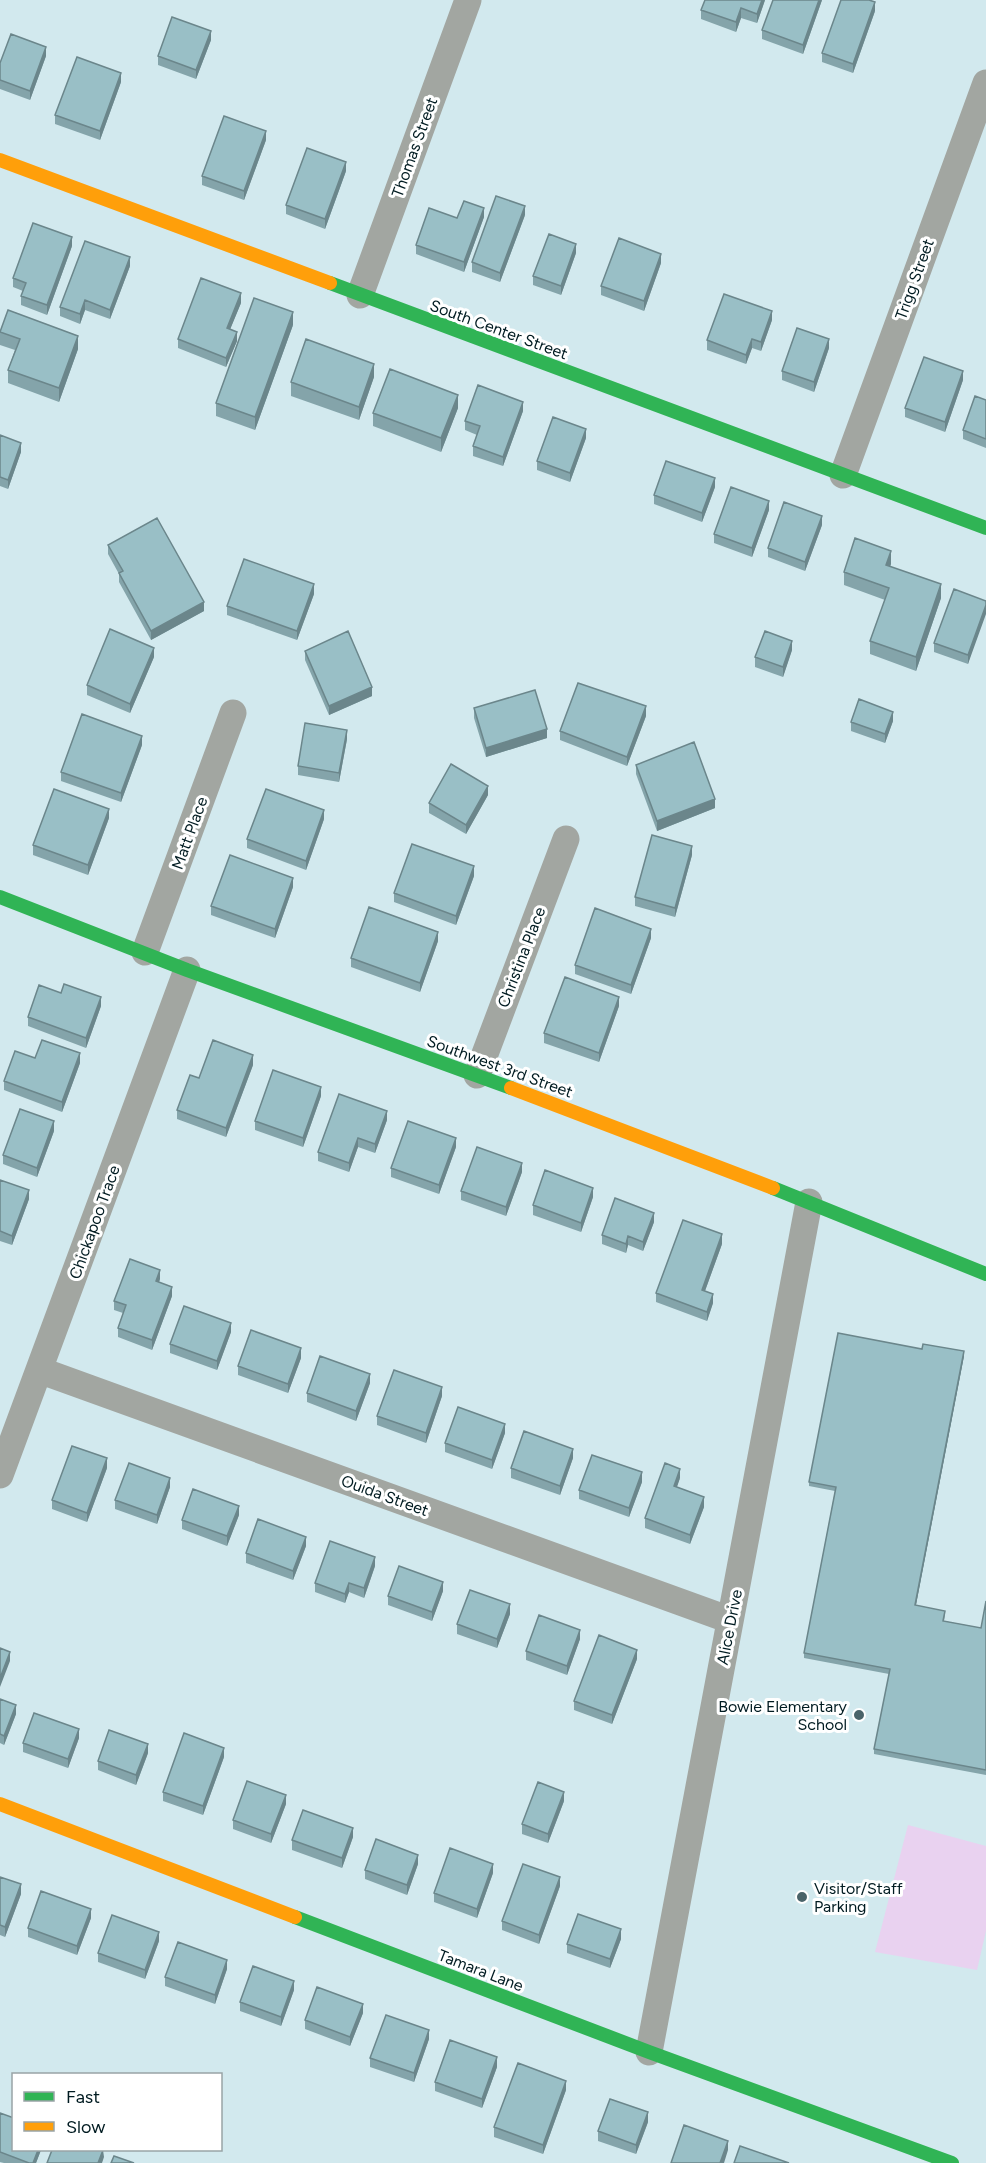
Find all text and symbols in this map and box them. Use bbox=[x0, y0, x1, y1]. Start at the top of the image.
street label: Thomas Street bbox=[388, 95, 441, 200]
street label: Trigg Street bbox=[891, 236, 938, 322]
street label: South Center Street bbox=[427, 296, 570, 363]
street label: Matt Place bbox=[168, 794, 211, 872]
street label: Christina Place bbox=[494, 904, 549, 1010]
street label: Southwest 3rd Street bbox=[424, 1031, 575, 1102]
street label: Chickapoo Trace bbox=[65, 1162, 124, 1282]
street label: Ouida Street bbox=[339, 1471, 431, 1520]
street label: Alice Drive bbox=[713, 1588, 746, 1666]
place label: Bowie Elementary School bbox=[718, 1697, 848, 1734]
marker: Bowie Elementary School bbox=[852, 1708, 866, 1722]
place label: Visitor/Staff Parking bbox=[814, 1879, 903, 1916]
marker: Visitor/Staff Parking bbox=[795, 1890, 809, 1904]
street label: Tamara Lane bbox=[436, 1946, 526, 1995]
legend bbox=[12, 2073, 222, 2151]
text: Fast bbox=[66, 2086, 100, 2108]
text: Slow bbox=[66, 2116, 105, 2138]

